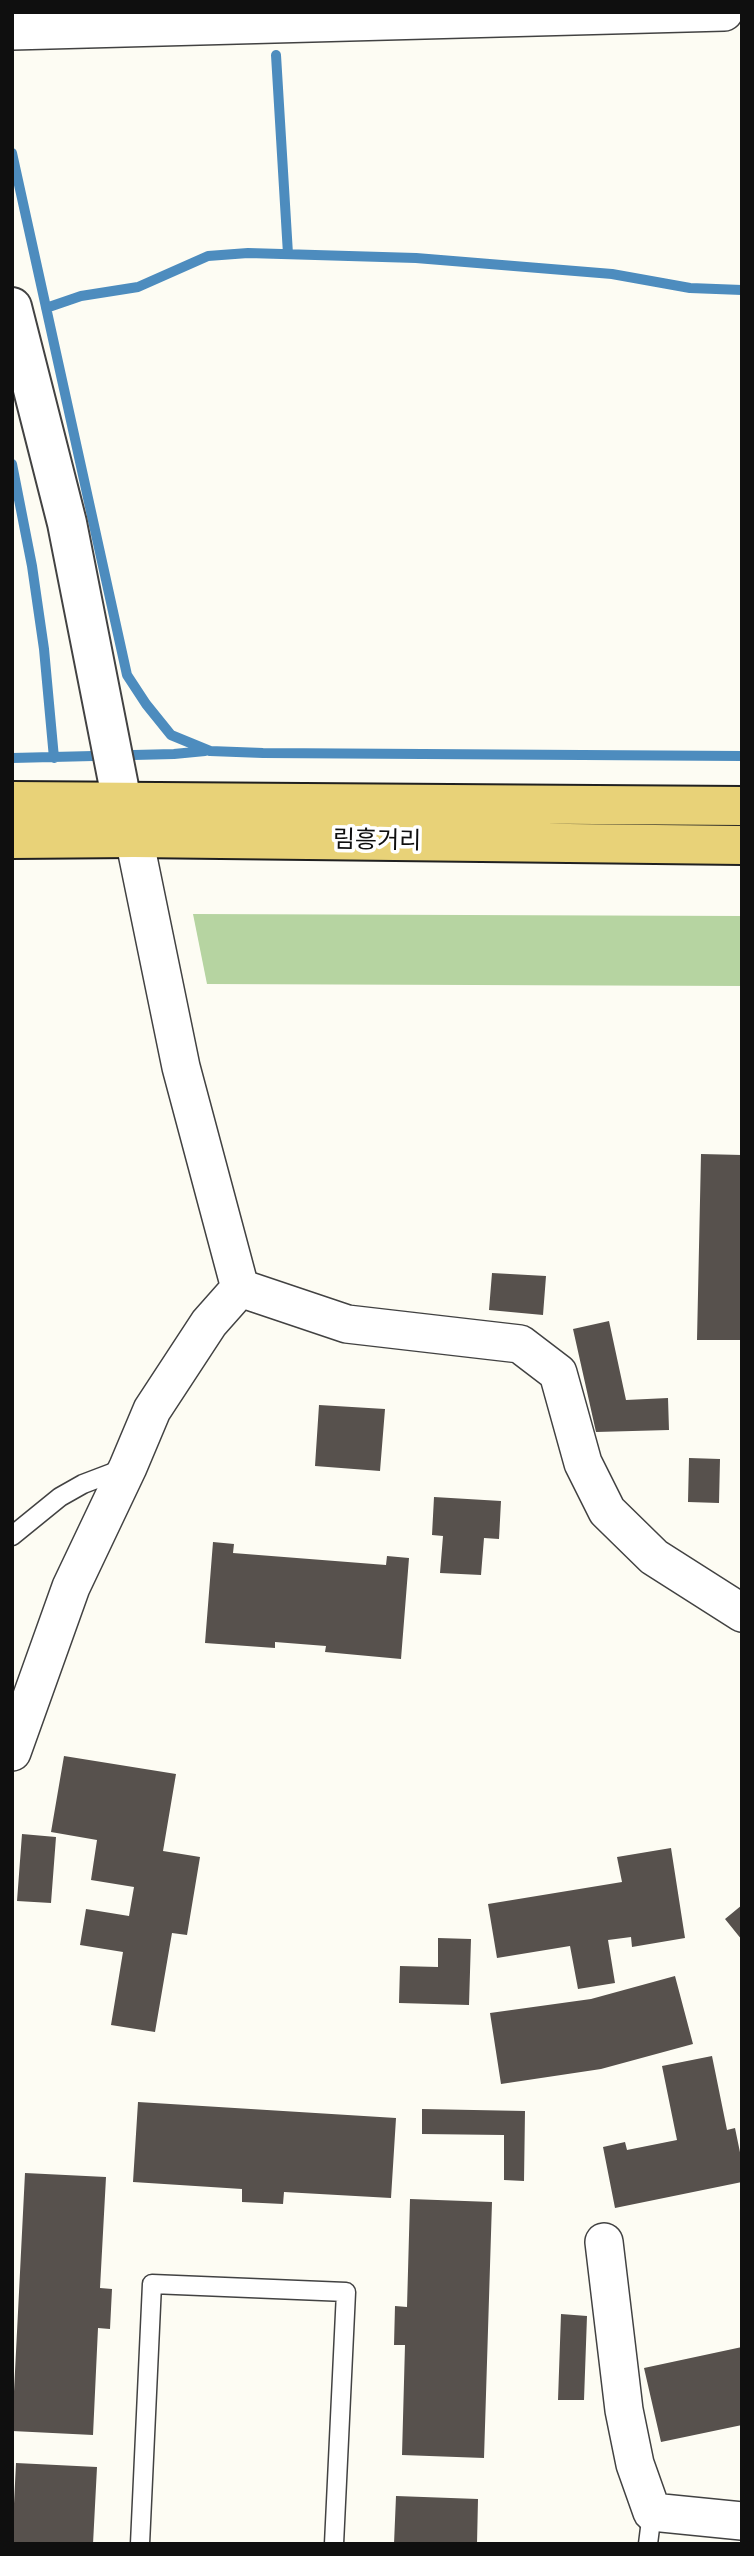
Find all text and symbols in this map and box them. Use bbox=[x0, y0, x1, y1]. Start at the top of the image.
street label: 림흥거리 bbox=[333, 826, 421, 856]

